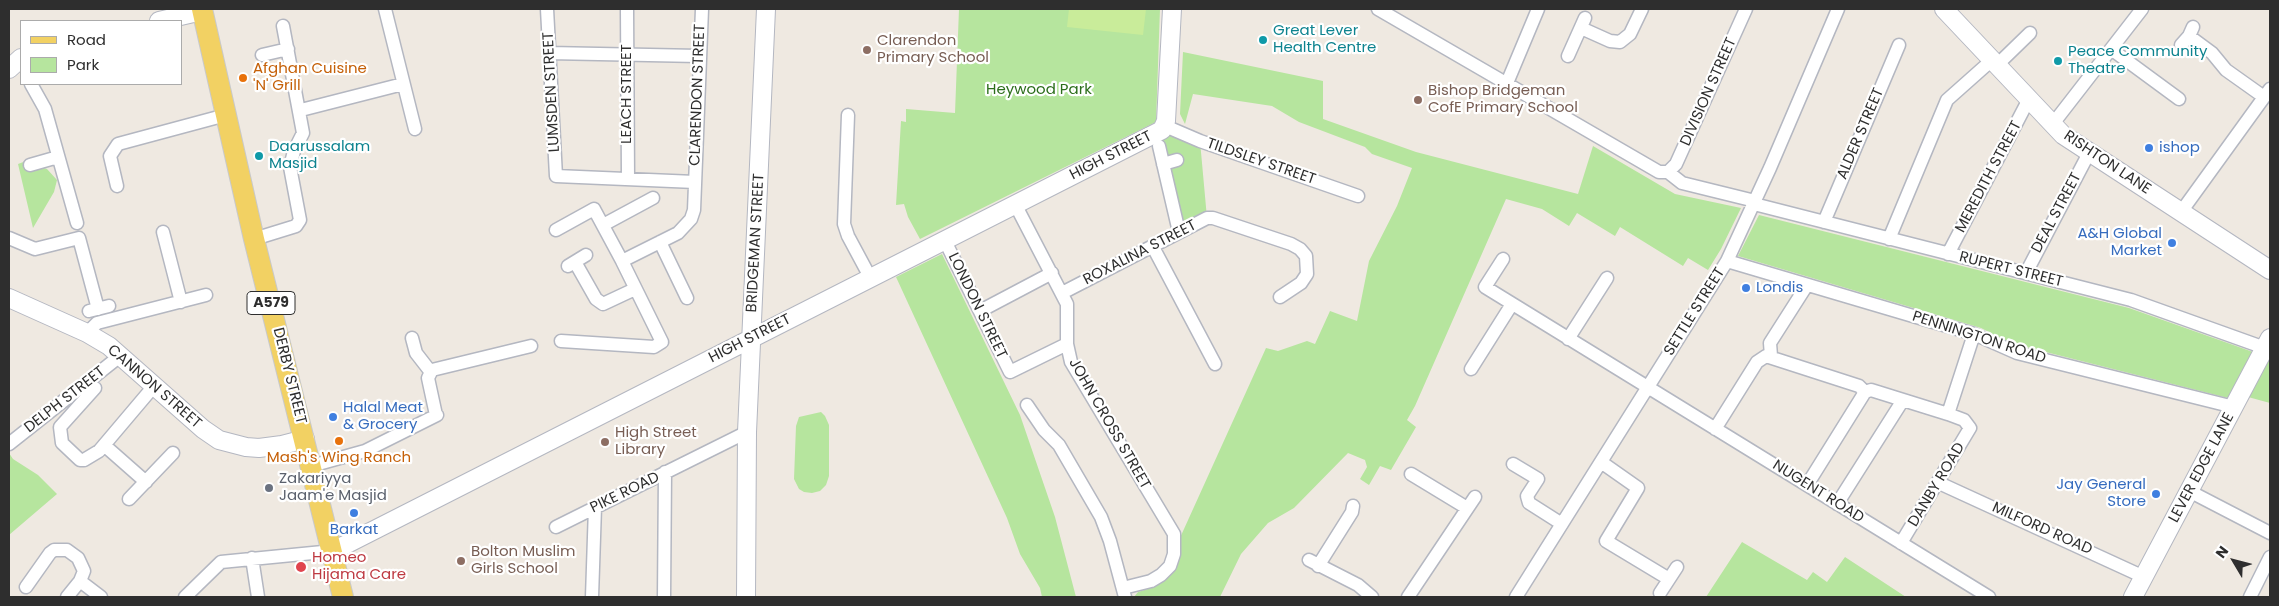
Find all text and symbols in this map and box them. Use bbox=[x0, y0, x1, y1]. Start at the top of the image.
legend bbox=[20, 20, 182, 85]
place label: Great Lever Health Centre bbox=[1273, 22, 1376, 57]
street label: CLARENDON STREET bbox=[687, 24, 709, 166]
text: Road bbox=[67, 29, 106, 50]
street label: LUMSDEN STREET bbox=[540, 31, 564, 153]
place label: Clarendon Primary School bbox=[877, 32, 989, 67]
marker: Great Lever Health Centre bbox=[1257, 34, 1269, 46]
street label: DIVISION STREET bbox=[1677, 35, 1741, 149]
place label: Peace Community Theatre bbox=[2068, 43, 2207, 78]
street label: LEACH STREET bbox=[618, 44, 636, 144]
marker: Clarendon Primary School bbox=[861, 44, 873, 56]
text: Park bbox=[67, 54, 99, 75]
marker: Peace Community Theatre bbox=[2052, 55, 2064, 67]
place label: Afghan Cuisine 'N' Grill bbox=[253, 60, 367, 95]
marker: Afghan Cuisine 'N' Grill bbox=[237, 72, 249, 84]
park label: Heywood Park bbox=[986, 81, 1092, 99]
place label: Bishop Bridgeman CofE Primary School bbox=[1428, 82, 1578, 117]
street label: ALDER STREET bbox=[1834, 86, 1888, 182]
marker: Bishop Bridgeman CofE Primary School bbox=[1412, 94, 1424, 106]
street label: MEREDITH STREET bbox=[1952, 118, 2026, 236]
street label: RISHTON LANE bbox=[2060, 127, 2154, 199]
street label: HIGH STREET bbox=[1067, 128, 1155, 184]
street label: TILDSLEY STREET bbox=[1204, 135, 1318, 189]
place label: Daarussalam Masjid bbox=[269, 138, 370, 173]
place label: ishop bbox=[2159, 139, 2200, 157]
marker: ishop bbox=[2143, 142, 2155, 154]
marker: Daarussalam Masjid bbox=[253, 150, 265, 162]
street label: DEAL STREET bbox=[2028, 170, 2086, 256]
street label: BRIDGEMAN STREET bbox=[743, 173, 769, 313]
street label: ROXALINA STREET bbox=[1080, 217, 1200, 289]
place label: A&H Global Market bbox=[2077, 225, 2162, 260]
marker: A&H Global Market bbox=[2166, 237, 2178, 249]
street label: RUPERT STREET bbox=[1957, 248, 2065, 292]
street label: LONDON STREET bbox=[944, 250, 1010, 362]
street label: SETTLE STREET bbox=[1661, 265, 1729, 359]
place label: Londis bbox=[1756, 279, 1803, 297]
marker: Londis bbox=[1740, 282, 1752, 294]
road number: A579 bbox=[247, 292, 295, 314]
street label: PENNINGTON ROAD bbox=[1910, 308, 2048, 368]
street label: HIGH STREET bbox=[706, 311, 794, 367]
street label: DERBY STREET bbox=[268, 326, 310, 426]
street label: CANNON STREET bbox=[103, 341, 205, 433]
street label: JOHN CROSS STREET bbox=[1064, 355, 1154, 493]
street label: DELPH STREET bbox=[21, 363, 109, 437]
place label: Halal Meat & Grocery bbox=[343, 399, 423, 434]
street label: LEVER EDGE LANE bbox=[2166, 410, 2238, 526]
marker: Halal Meat & Grocery bbox=[327, 411, 339, 423]
place label: High Street Library bbox=[615, 424, 697, 459]
marker: Mash's Wing Ranch bbox=[333, 435, 345, 447]
marker: High Street Library bbox=[599, 436, 611, 448]
street label: DANBY ROAD bbox=[1905, 440, 1969, 530]
place label: Mash's Wing Ranch bbox=[267, 449, 411, 467]
street label: NUGENT ROAD bbox=[1769, 457, 1867, 527]
street label: PIKE ROAD bbox=[587, 469, 663, 517]
place label: Zakariyya Jaam'e Masjid bbox=[279, 470, 387, 505]
place label: Jay General Store bbox=[2056, 476, 2146, 511]
marker: Zakariyya Jaam'e Masjid bbox=[263, 482, 275, 494]
marker: Jay General Store bbox=[2150, 488, 2162, 500]
street label: MILFORD ROAD bbox=[1989, 499, 2095, 559]
marker: Barkat bbox=[348, 507, 360, 519]
place label: Barkat bbox=[330, 521, 378, 539]
north arrow bbox=[2209, 536, 2259, 586]
text: N bbox=[2211, 542, 2233, 562]
place label: Bolton Muslim Girls School bbox=[471, 543, 575, 578]
place label: Homeo Hijama Care bbox=[312, 549, 406, 584]
marker: Bolton Muslim Girls School bbox=[455, 555, 467, 567]
marker: Homeo Hijama Care bbox=[294, 560, 308, 574]

